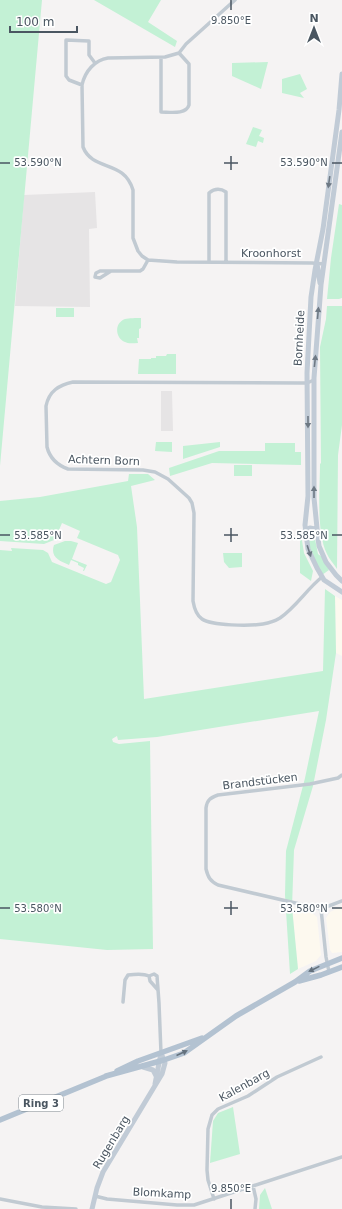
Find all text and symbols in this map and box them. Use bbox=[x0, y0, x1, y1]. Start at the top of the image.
scale bar bbox=[10, 8, 77, 34]
north arrow bbox=[294, 8, 334, 48]
text: N bbox=[309, 12, 319, 25]
text: 100 m bbox=[16, 15, 54, 29]
text: 9.850°E bbox=[211, 15, 251, 26]
text: 53.590°N bbox=[14, 157, 62, 168]
text: 53.590°N bbox=[280, 157, 328, 168]
one-way arrow bbox=[326, 176, 332, 189]
street label: Kroonhorst bbox=[241, 247, 302, 260]
one-way arrow bbox=[315, 307, 322, 319]
street label: Bornheide bbox=[292, 309, 307, 366]
one-way arrow bbox=[312, 355, 318, 367]
one-way arrow bbox=[305, 416, 311, 429]
street label: Achtern Born bbox=[68, 453, 140, 468]
one-way arrow bbox=[311, 485, 317, 498]
text: 53.585°N bbox=[14, 530, 62, 541]
text: 53.585°N bbox=[280, 530, 328, 541]
one-way arrow bbox=[306, 545, 312, 557]
street label: Brandstücken bbox=[222, 770, 298, 793]
text: 53.580°N bbox=[14, 903, 62, 914]
text: 53.580°N bbox=[280, 903, 328, 914]
one-way arrow bbox=[308, 966, 320, 972]
one-way arrow bbox=[177, 1050, 188, 1056]
street label: Kalenbarg bbox=[217, 1066, 272, 1105]
road number: Ring 3 bbox=[19, 1095, 63, 1111]
street label: Rugenbarg bbox=[90, 1113, 132, 1171]
text: 9.850°E bbox=[211, 1183, 251, 1194]
street label: Blomkamp bbox=[132, 1185, 192, 1202]

